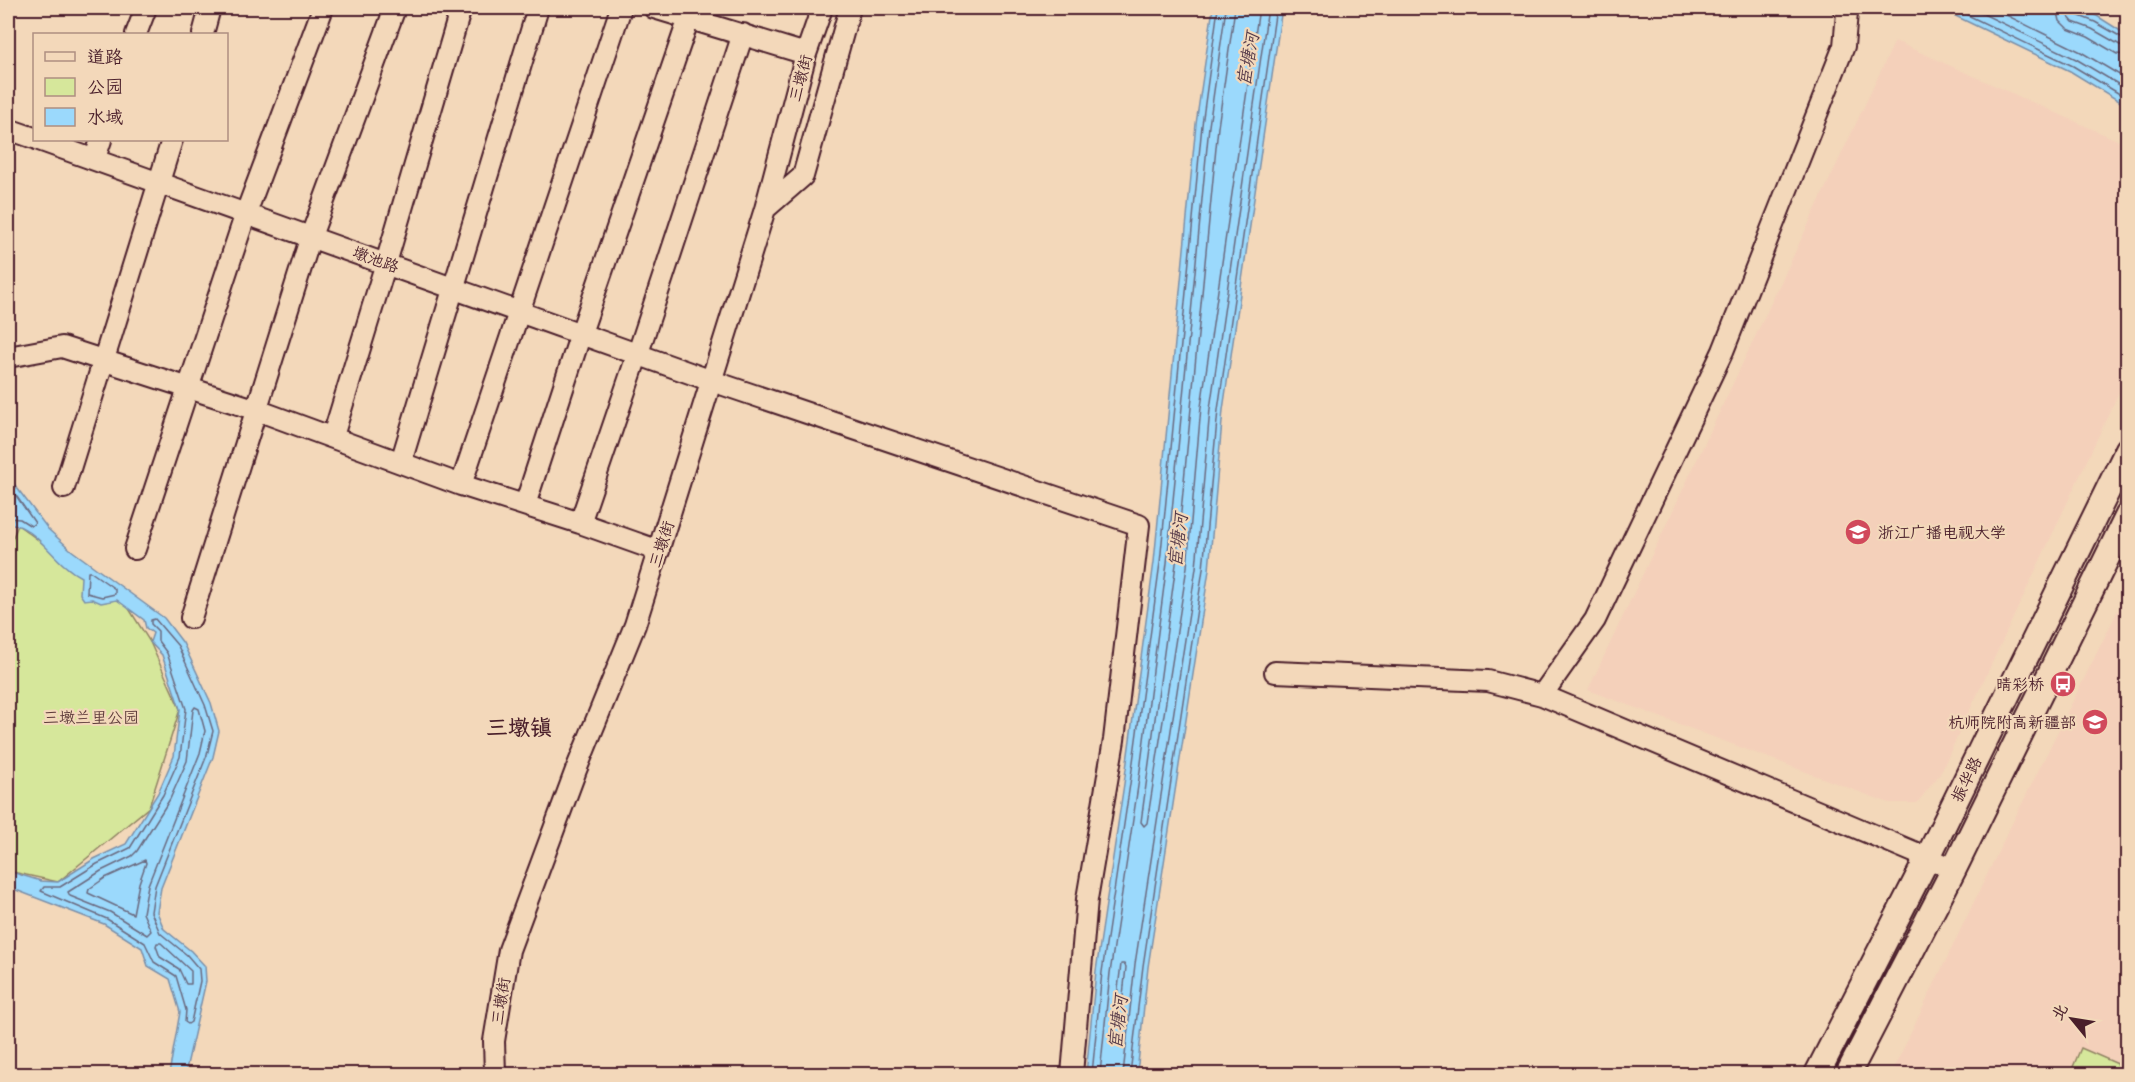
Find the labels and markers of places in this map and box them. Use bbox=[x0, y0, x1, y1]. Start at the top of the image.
school or university icon: 浙江广播电视大学 bbox=[1843, 517, 1873, 547]
place label: 浙江广播电视大学 bbox=[1878, 522, 2006, 543]
bus stop icon: 晴彩桥 bbox=[2048, 669, 2078, 699]
place label: 晴彩桥 bbox=[1996, 674, 2044, 695]
school or university icon: 杭师院附高新疆部 bbox=[2080, 707, 2110, 737]
place label: 杭师院附高新疆部 bbox=[1948, 712, 2076, 733]

